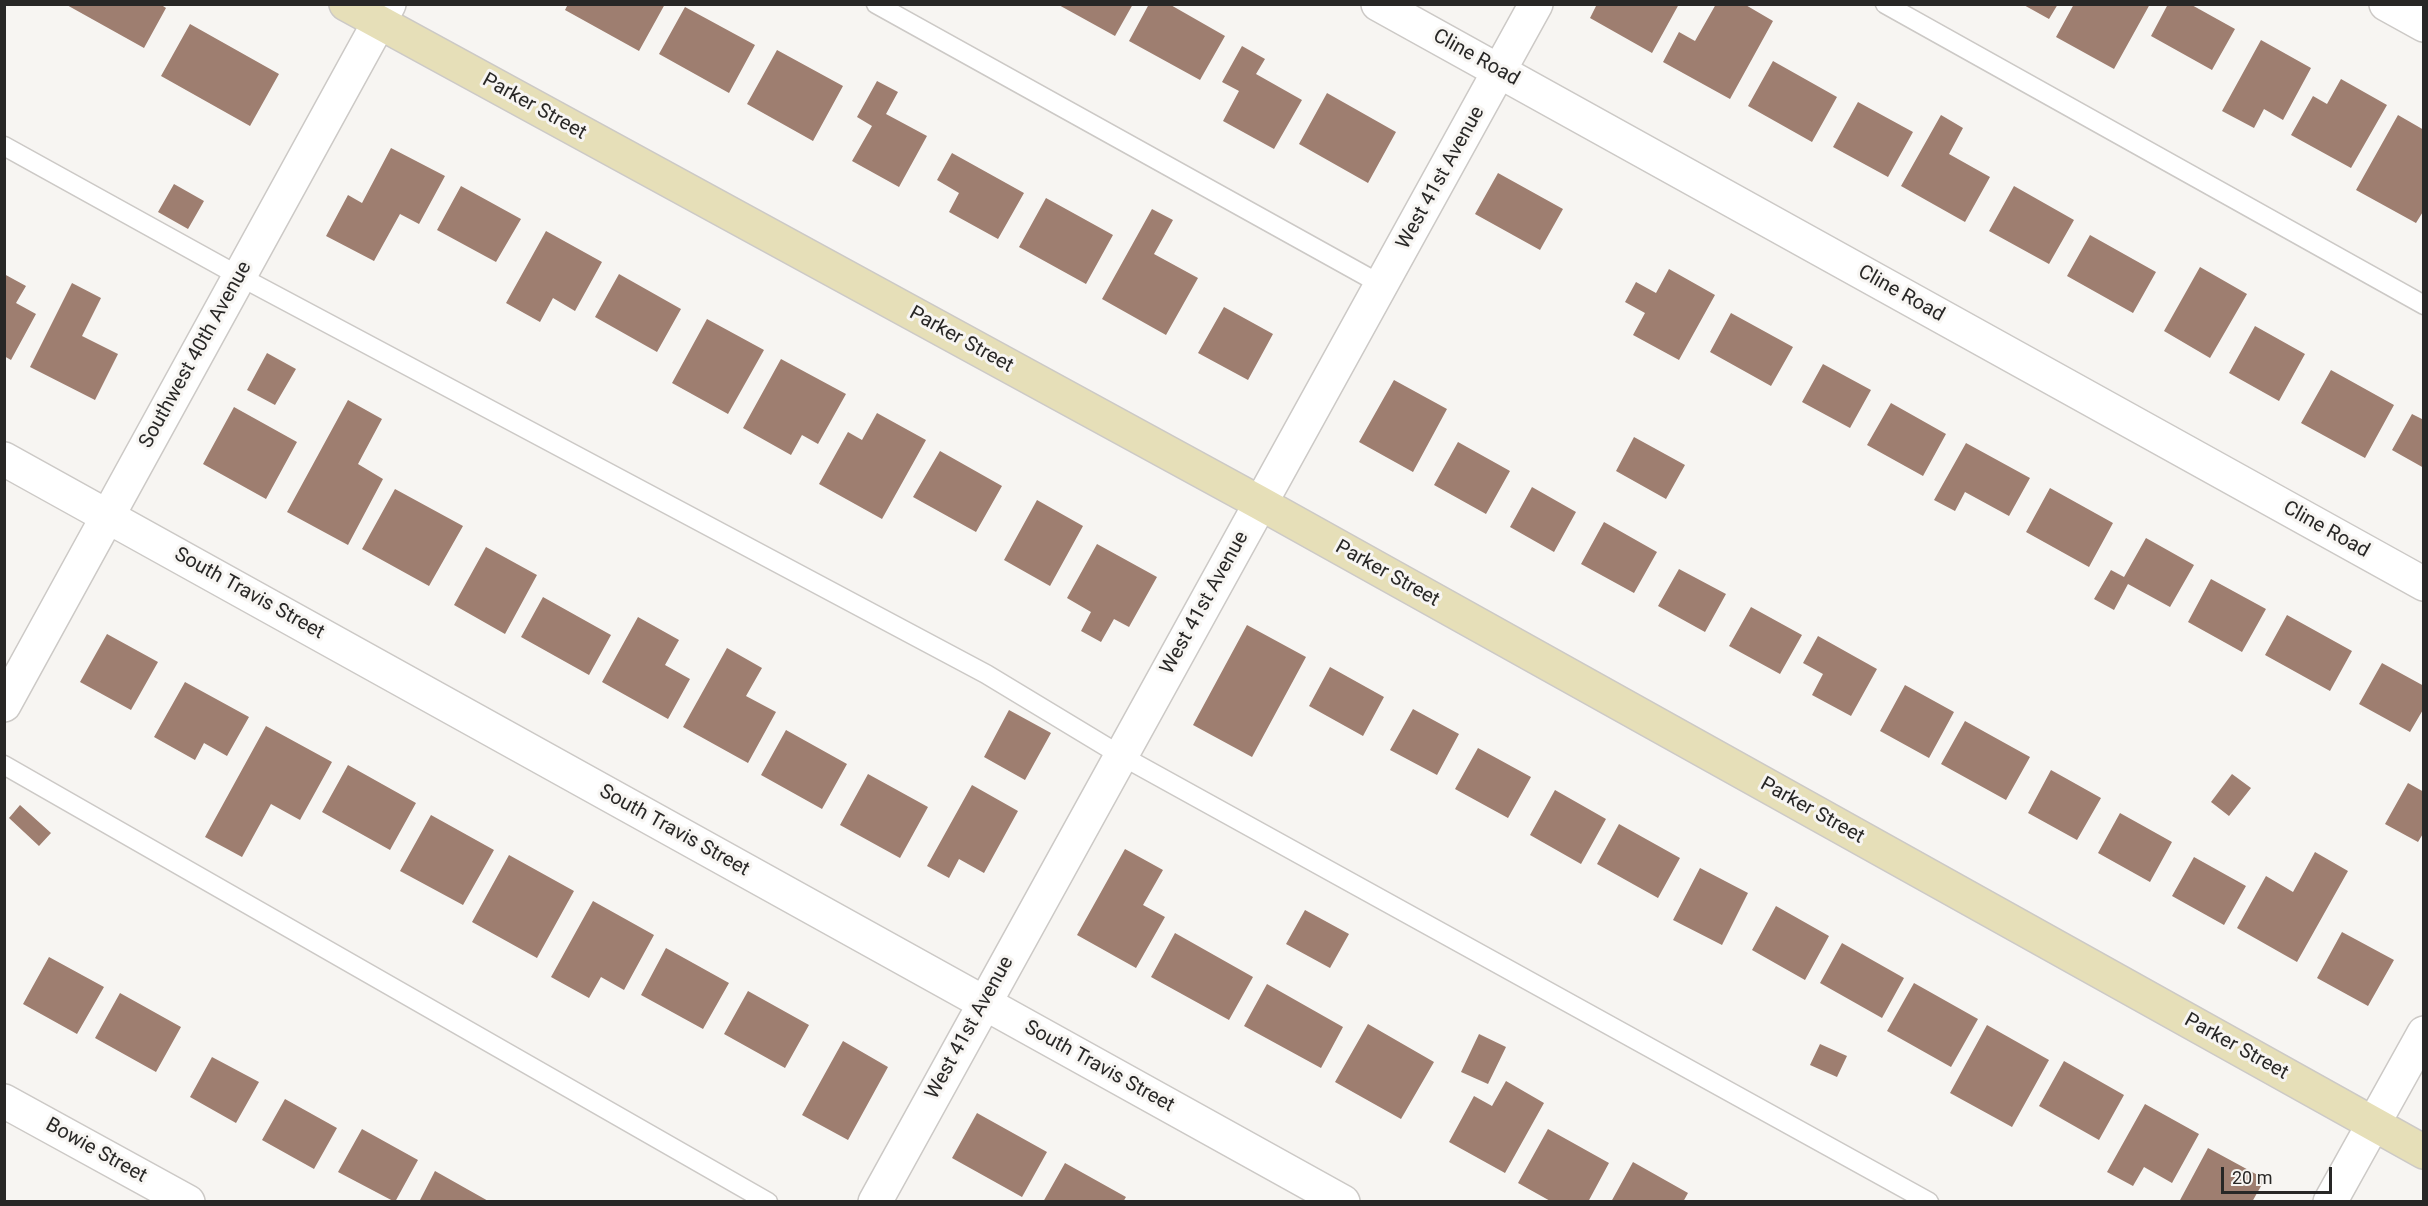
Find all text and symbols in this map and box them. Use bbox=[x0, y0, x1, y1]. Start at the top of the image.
street label: Cline Road bbox=[1429, 24, 1523, 92]
street label: Parker Street bbox=[478, 69, 590, 145]
street label: West 41st Avenue bbox=[1392, 102, 1490, 254]
street label: Southwest 40th Avenue bbox=[135, 257, 257, 453]
street label: Cline Road bbox=[1854, 260, 1948, 328]
street label: Parker Street bbox=[905, 302, 1017, 378]
street label: Cline Road bbox=[2279, 496, 2373, 564]
street label: West 41st Avenue bbox=[1156, 527, 1254, 679]
street label: Parker Street bbox=[1331, 536, 1443, 612]
street label: South Travis Street bbox=[170, 543, 328, 645]
street label: Parker Street bbox=[1756, 773, 1868, 849]
street label: South Travis Street bbox=[595, 780, 753, 882]
street label: West 41st Avenue bbox=[921, 952, 1019, 1104]
street label: Parker Street bbox=[2180, 1009, 2292, 1085]
street label: South Travis Street bbox=[1020, 1016, 1178, 1118]
street label: Bowie Street bbox=[41, 1113, 151, 1189]
scale bar bbox=[2224, 1155, 2335, 1193]
text: 20 m bbox=[2232, 1167, 2272, 1188]

